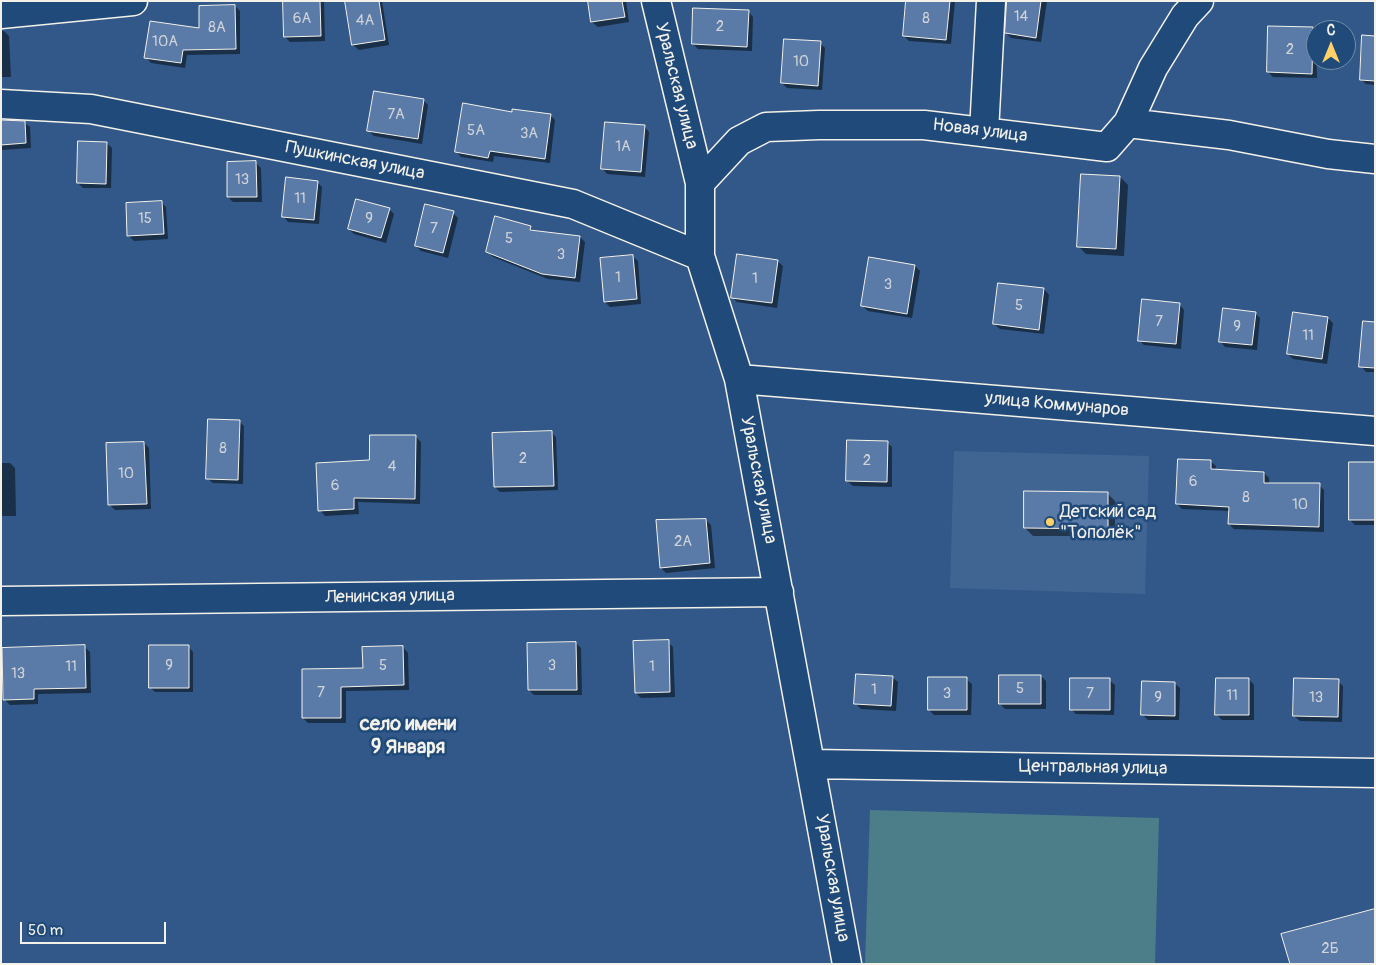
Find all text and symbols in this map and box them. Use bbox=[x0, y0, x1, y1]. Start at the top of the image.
house number: 14 bbox=[1014, 8, 1028, 26]
house number: 6А bbox=[293, 10, 311, 28]
house number: 8 bbox=[922, 10, 930, 28]
house number: 4А bbox=[356, 12, 374, 30]
house number: 2 bbox=[716, 18, 724, 36]
house number: 8А bbox=[208, 19, 226, 37]
north arrow bbox=[1306, 20, 1356, 70]
street label: Уральская улица bbox=[650, 21, 702, 151]
text: С bbox=[1327, 22, 1335, 39]
house number: 10А bbox=[152, 33, 178, 51]
house number: 2 bbox=[1286, 41, 1294, 59]
house number: 10 bbox=[793, 53, 809, 71]
house number: 7А bbox=[387, 106, 405, 124]
street label: Новая улица bbox=[931, 114, 1029, 148]
house number: 5А bbox=[467, 122, 485, 140]
house number: 3А bbox=[520, 125, 538, 143]
street label: Пушкинская улица bbox=[283, 137, 427, 185]
house number: 1А bbox=[615, 138, 631, 156]
house number: 13 bbox=[235, 171, 249, 189]
house number: 11 bbox=[294, 190, 306, 208]
house number: 15 bbox=[138, 210, 152, 228]
house number: 9 bbox=[365, 210, 373, 228]
house number: 7 bbox=[430, 220, 438, 238]
house number: 5 bbox=[505, 230, 513, 248]
house number: 3 bbox=[557, 246, 565, 264]
house number: 1 bbox=[615, 269, 621, 287]
house number: 1 bbox=[752, 270, 758, 288]
house number: 3 bbox=[884, 276, 892, 294]
house number: 5 bbox=[1015, 297, 1023, 315]
house number: 7 bbox=[1155, 313, 1163, 331]
house number: 9 bbox=[1233, 318, 1241, 336]
house number: 11 bbox=[1302, 327, 1314, 345]
street label: улица Коммунаров bbox=[984, 388, 1130, 422]
street label: Уральская улица bbox=[735, 414, 781, 546]
house number: 8 bbox=[219, 440, 227, 458]
house number: 2 bbox=[519, 450, 527, 468]
house number: 2 bbox=[863, 452, 871, 470]
house number: 4 bbox=[388, 458, 396, 476]
house number: 10 bbox=[118, 465, 134, 483]
house number: 6 bbox=[1189, 473, 1197, 491]
house number: 6 bbox=[331, 477, 339, 495]
house number: 8 bbox=[1242, 489, 1250, 507]
house number: 10 bbox=[1292, 496, 1308, 514]
place label: Детский сад "Тополёк" bbox=[1060, 501, 1156, 544]
marker: Детский сад "Тополёк" bbox=[1044, 516, 1056, 528]
house number: 2А bbox=[674, 533, 692, 551]
street label: Ленинская улица bbox=[325, 585, 455, 609]
house number: 9 bbox=[165, 657, 173, 675]
house number: 5 bbox=[379, 657, 387, 675]
house number: 3 bbox=[548, 657, 556, 675]
house number: 11 bbox=[65, 658, 77, 676]
house number: 1 bbox=[649, 658, 655, 676]
house number: 13 bbox=[11, 665, 25, 683]
house number: 5 bbox=[1016, 680, 1024, 698]
house number: 1 bbox=[871, 681, 877, 699]
house number: 7 bbox=[317, 684, 325, 702]
house number: 3 bbox=[943, 685, 951, 703]
house number: 7 bbox=[1086, 685, 1094, 703]
house number: 11 bbox=[1226, 687, 1238, 705]
house number: 9 bbox=[1154, 689, 1162, 707]
house number: 13 bbox=[1309, 689, 1323, 707]
district label: село имени 9 Января bbox=[360, 713, 456, 760]
street label: Центральная улица bbox=[1018, 756, 1168, 780]
street label: Уральская улица bbox=[810, 812, 854, 944]
scale bar bbox=[22, 912, 169, 944]
text: 50 m bbox=[28, 921, 63, 940]
house number: 2Б bbox=[1321, 940, 1339, 958]

